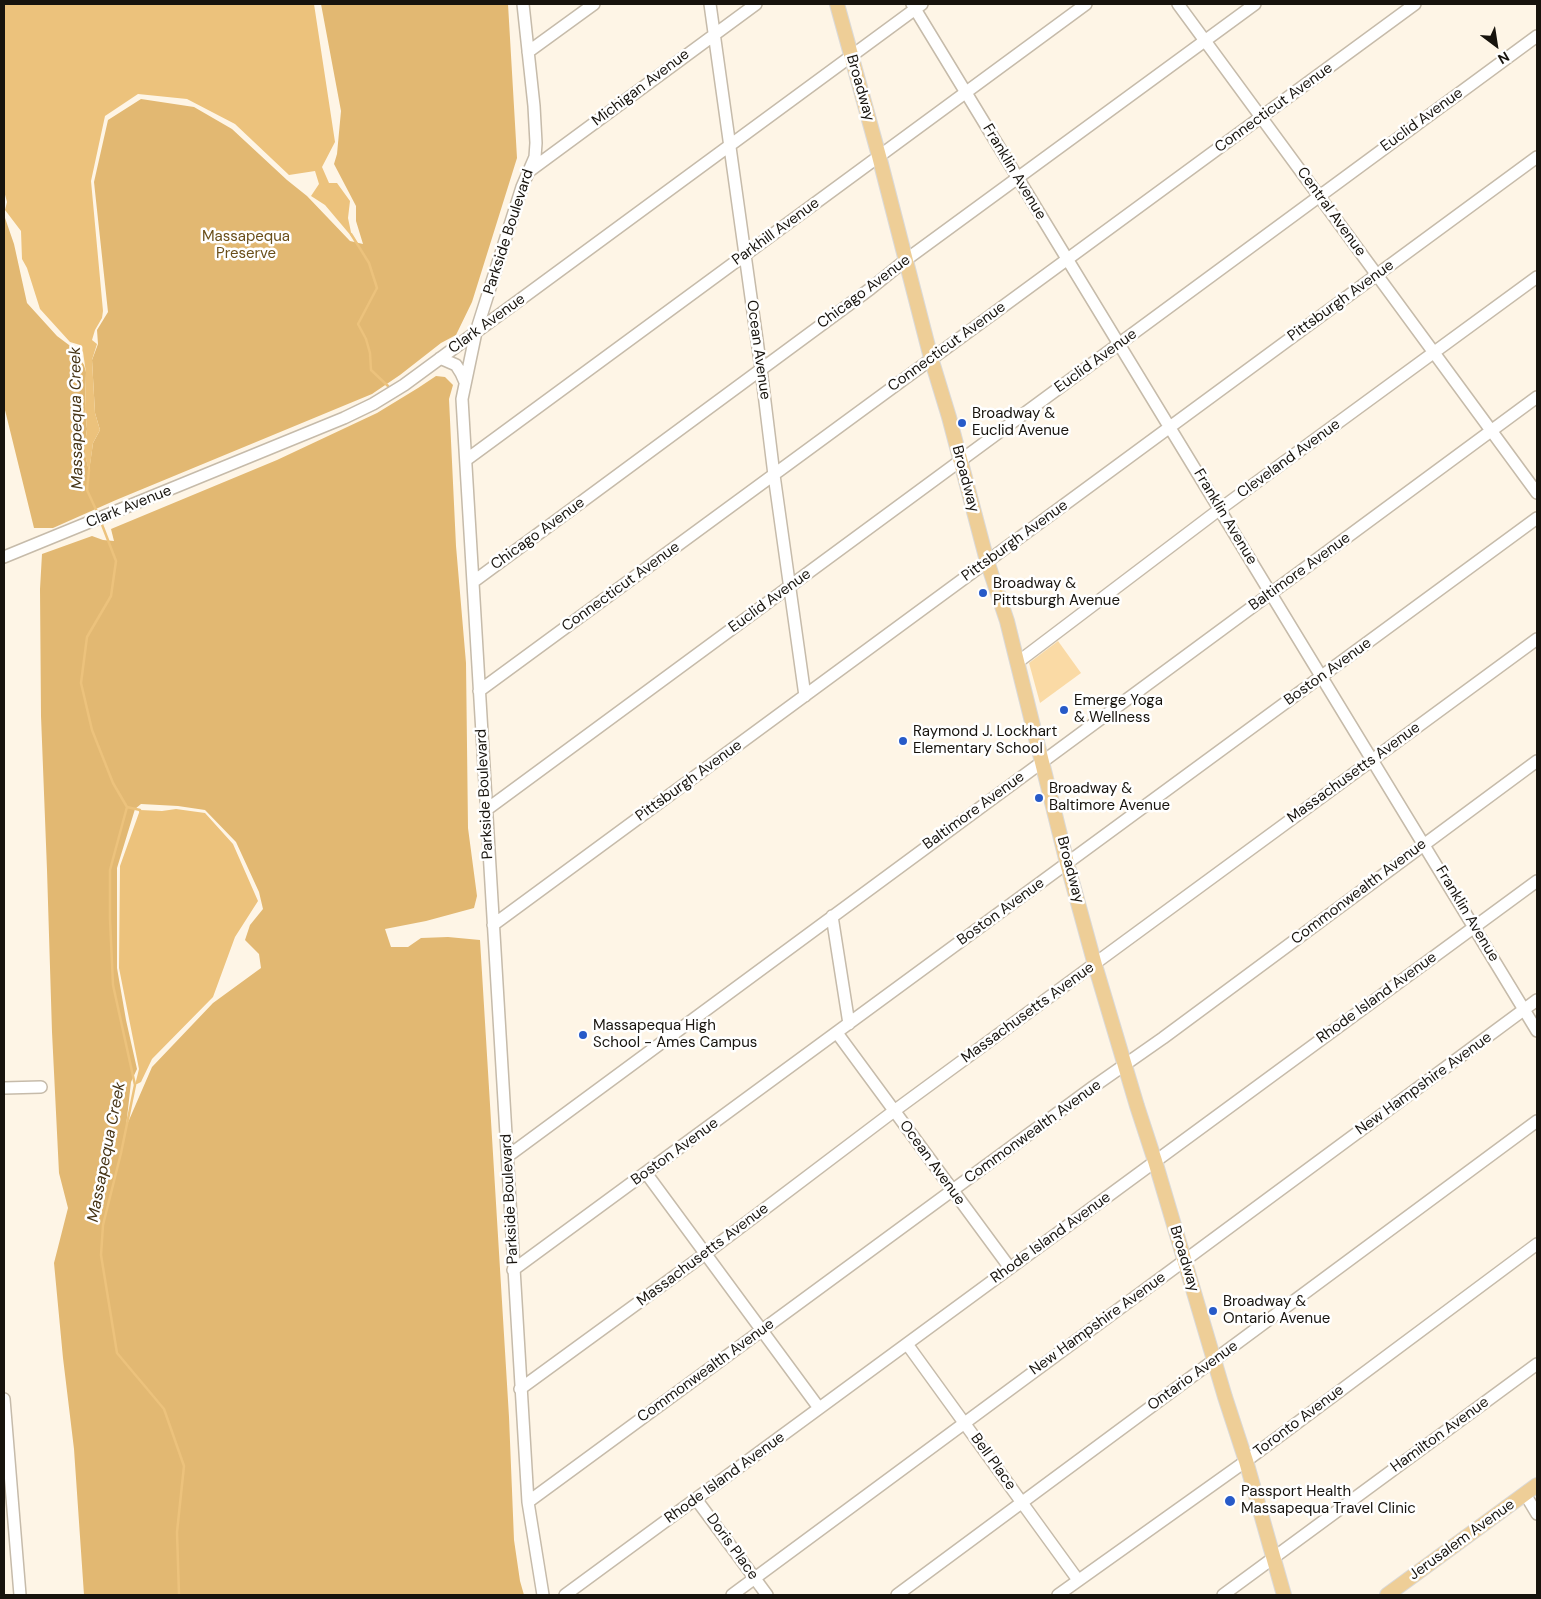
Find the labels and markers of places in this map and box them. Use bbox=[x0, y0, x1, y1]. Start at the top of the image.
place label: Broadway & Euclid Avenue bbox=[972, 405, 1069, 440]
marker: Broadway & Euclid Avenue bbox=[956, 417, 968, 429]
place label: Broadway & Pittsburgh Avenue bbox=[993, 575, 1120, 610]
marker: Broadway & Pittsburgh Avenue bbox=[977, 587, 989, 599]
place label: Emerge Yoga & Wellness bbox=[1074, 692, 1163, 727]
marker: Emerge Yoga & Wellness bbox=[1058, 704, 1070, 716]
place label: Raymond J. Lockhart Elementary School bbox=[913, 723, 1057, 758]
marker: Raymond J. Lockhart Elementary School bbox=[897, 735, 909, 747]
place label: Broadway & Baltimore Avenue bbox=[1049, 780, 1170, 815]
marker: Broadway & Baltimore Avenue bbox=[1033, 792, 1045, 804]
place label: Massapequa High School - Ames Campus bbox=[593, 1017, 757, 1052]
marker: Massapequa High School - Ames Campus bbox=[577, 1029, 589, 1041]
place label: Broadway & Ontario Avenue bbox=[1223, 1293, 1330, 1328]
marker: Broadway & Ontario Avenue bbox=[1207, 1305, 1219, 1317]
place label: Passport Health Massapequa Travel Clinic bbox=[1241, 1483, 1416, 1518]
marker: Passport Health Massapequa Travel Clinic bbox=[1223, 1494, 1237, 1508]

